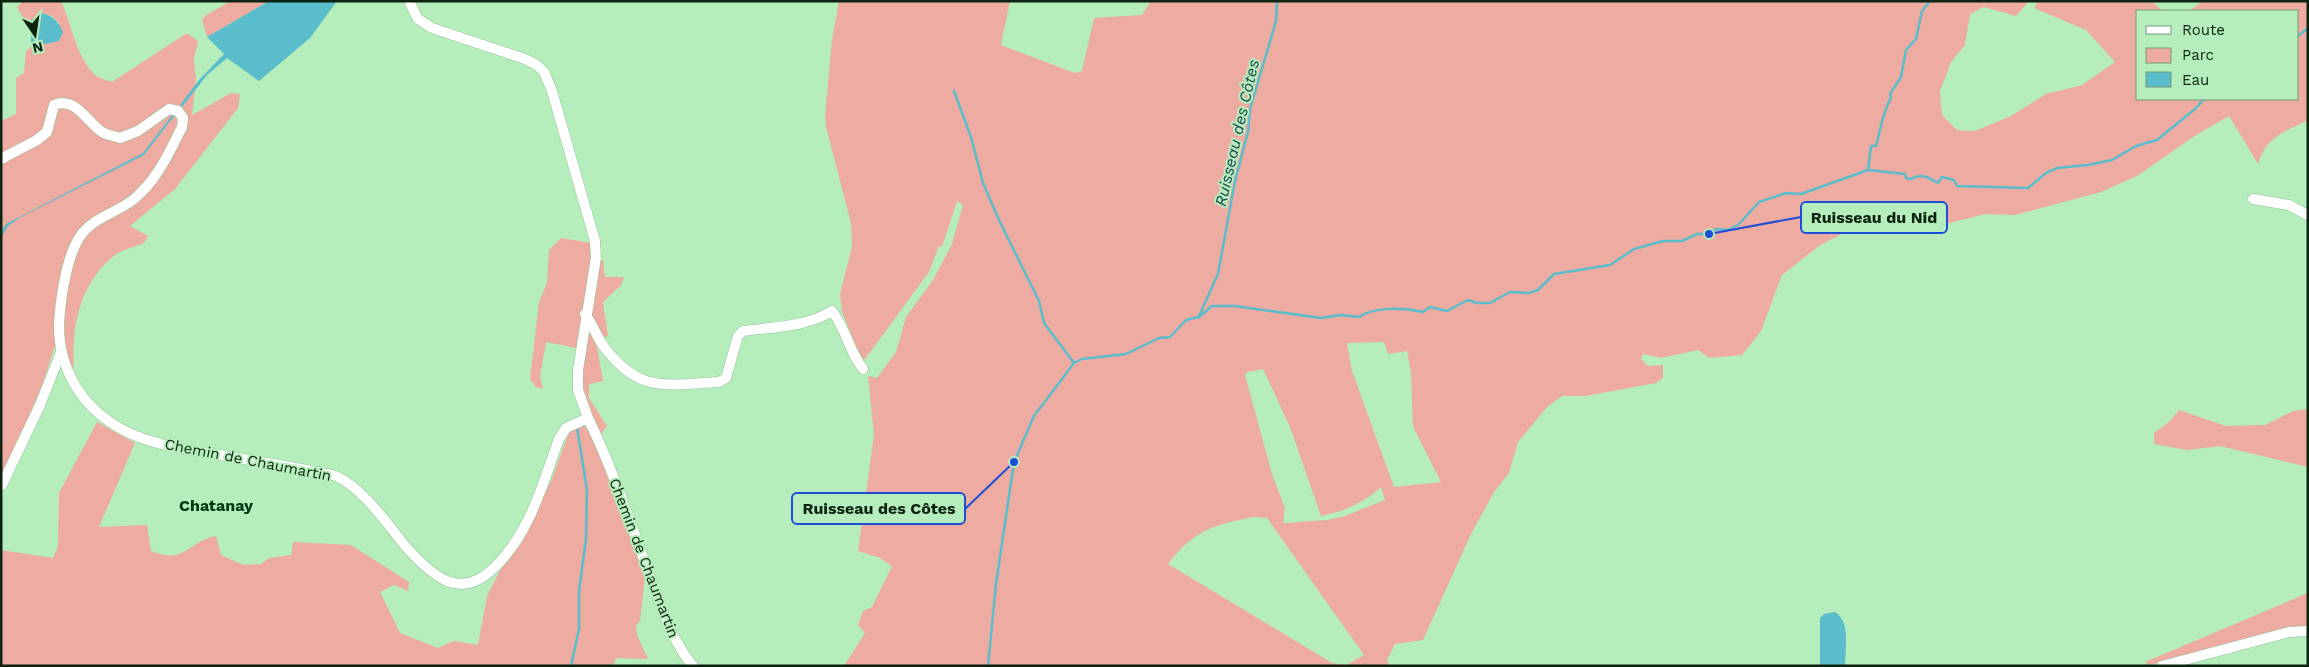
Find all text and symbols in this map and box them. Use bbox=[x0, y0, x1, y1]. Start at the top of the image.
north arrow bbox=[10, 10, 60, 60]
legend bbox=[2136, 10, 2299, 100]
text: Route bbox=[2182, 21, 2225, 39]
text: N bbox=[31, 39, 45, 57]
text: Parc bbox=[2182, 46, 2214, 64]
water label: Ruisseau des Côtes bbox=[1211, 58, 1263, 208]
text: Eau bbox=[2182, 71, 2209, 89]
callout: Ruisseau du Nid bbox=[1801, 202, 1947, 233]
text: Ruisseau du Nid bbox=[1811, 208, 1937, 227]
street label: Chemin de Chaumartin bbox=[163, 435, 333, 485]
street label: Chemin de Chaumartin bbox=[605, 476, 683, 640]
callout: Ruisseau des Côtes bbox=[792, 493, 965, 524]
district label: Chatanay bbox=[179, 496, 254, 515]
text: Ruisseau des Côtes bbox=[802, 499, 956, 518]

